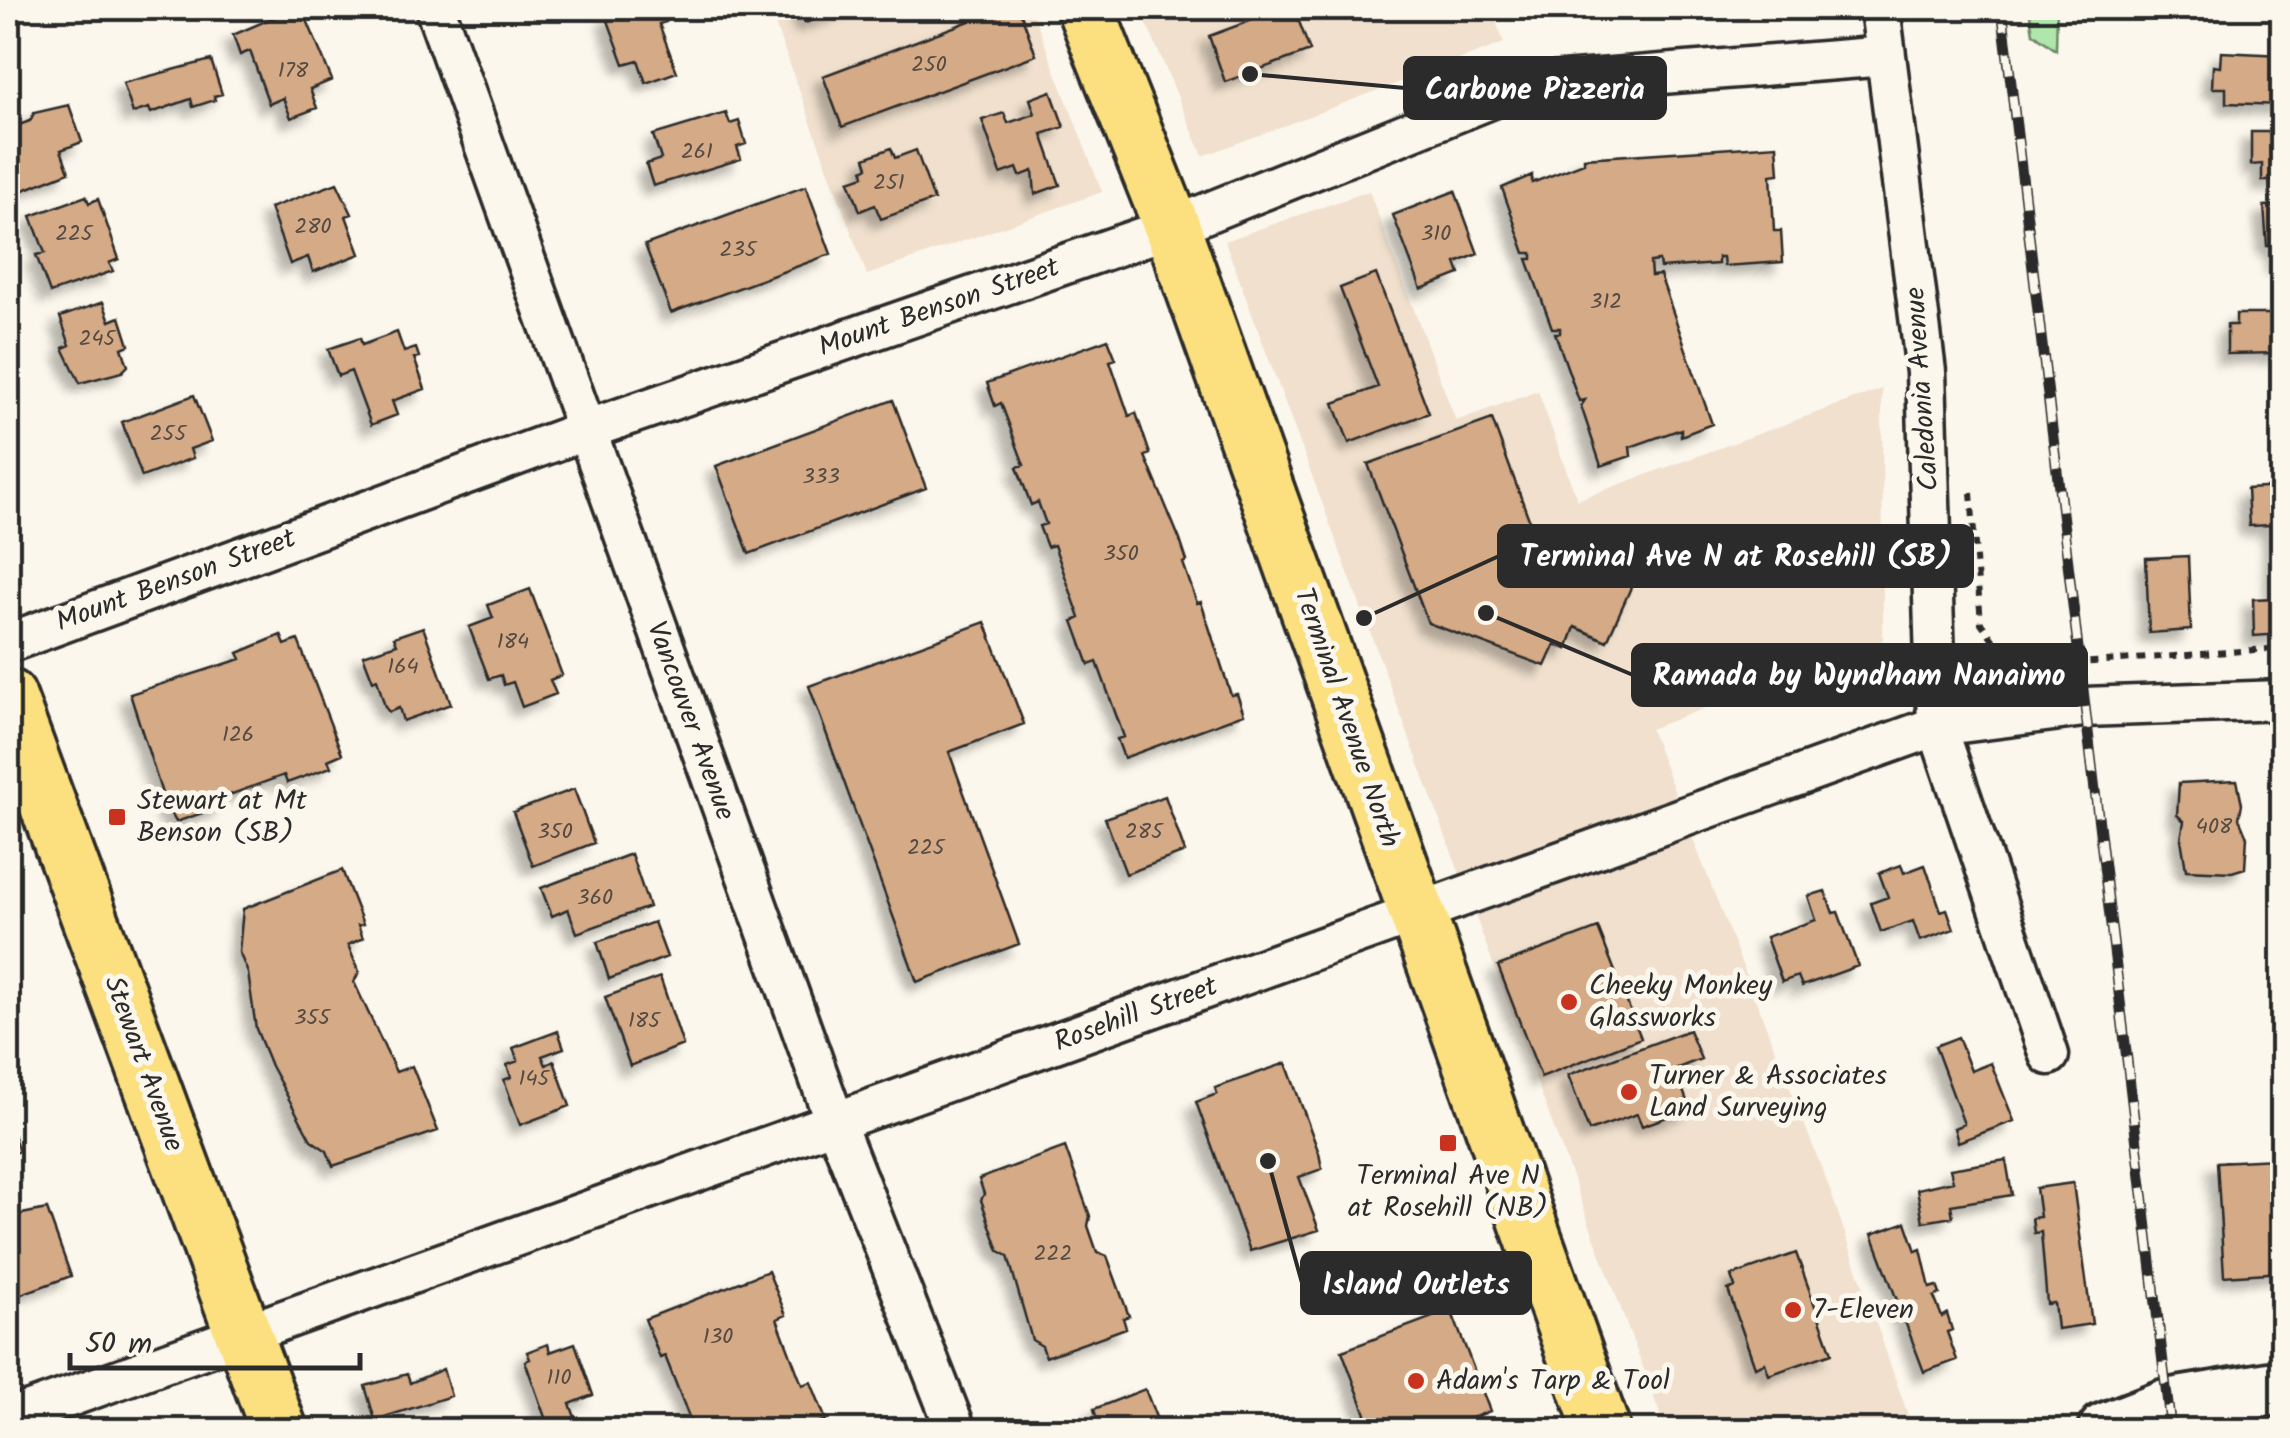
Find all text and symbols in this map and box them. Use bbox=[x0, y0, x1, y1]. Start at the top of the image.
house number: 250 bbox=[911, 48, 947, 83]
house number: 178 bbox=[278, 54, 309, 89]
callout: Carbone Pizzeria bbox=[1405, 58, 1665, 118]
text: Carbone Pizzeria bbox=[1425, 67, 1645, 115]
house number: 261 bbox=[681, 135, 713, 170]
house number: 251 bbox=[873, 166, 905, 201]
house number: 280 bbox=[294, 210, 332, 245]
house number: 225 bbox=[55, 217, 94, 252]
house number: 310 bbox=[1421, 217, 1451, 252]
house number: 235 bbox=[719, 233, 758, 268]
street label: Mount Benson Street bbox=[812, 245, 1067, 370]
house number: 312 bbox=[1590, 285, 1622, 320]
street label: Caledonia Avenue bbox=[1893, 285, 1953, 493]
house number: 245 bbox=[79, 322, 117, 357]
house number: 255 bbox=[150, 417, 187, 452]
house number: 333 bbox=[802, 460, 840, 495]
street label: Mount Benson Street bbox=[50, 516, 303, 645]
callout: Terminal Ave N at Rosehill (SB) bbox=[1499, 526, 1972, 586]
text: Terminal Ave N at Rosehill (SB) bbox=[1520, 534, 1952, 582]
house number: 350 bbox=[1103, 537, 1139, 572]
street label: Terminal Avenue North bbox=[1280, 582, 1412, 854]
street label: Vancouver Avenue bbox=[633, 615, 747, 827]
house number: 184 bbox=[497, 625, 529, 660]
callout: Ramada by Wyndham Nanaimo bbox=[1633, 645, 2086, 705]
house number: 164 bbox=[387, 650, 419, 685]
text: Ramada by Wyndham Nanaimo bbox=[1653, 653, 2065, 701]
house number: 126 bbox=[222, 718, 254, 753]
place label: Stewart at Mt Benson (SB) bbox=[137, 779, 308, 856]
marker: Stewart at Mt Benson (SB) bbox=[106, 806, 128, 828]
house number: 408 bbox=[2196, 810, 2233, 845]
house number: 350 bbox=[537, 815, 573, 850]
house number: 285 bbox=[1125, 815, 1164, 850]
house number: 225 bbox=[907, 831, 946, 866]
house number: 360 bbox=[577, 881, 613, 916]
street label: Rosehill Street bbox=[1048, 964, 1225, 1065]
place label: Cheeky Monkey Glassworks bbox=[1589, 964, 1773, 1041]
street label: Stewart Avenue bbox=[90, 970, 196, 1159]
marker: Cheeky Monkey Glassworks bbox=[1558, 991, 1580, 1013]
house number: 355 bbox=[294, 1001, 331, 1036]
house number: 185 bbox=[628, 1004, 661, 1039]
place label: Turner & Associates Land Surveying bbox=[1649, 1054, 1887, 1131]
house number: 145 bbox=[519, 1062, 551, 1097]
marker: Turner & Associates Land Surveying bbox=[1618, 1081, 1640, 1103]
marker: Terminal Ave N at Rosehill (NB) bbox=[1437, 1132, 1459, 1154]
place label: Terminal Ave N at Rosehill (NB) bbox=[1348, 1154, 1548, 1231]
house number: 222 bbox=[1034, 1237, 1072, 1272]
callout: Island Outlets bbox=[1302, 1253, 1530, 1313]
text: Island Outlets bbox=[1322, 1262, 1510, 1310]
place label: 7-Eleven bbox=[1813, 1288, 1914, 1333]
marker: 7-Eleven bbox=[1782, 1299, 1804, 1321]
scale bar bbox=[70, 1308, 360, 1370]
house number: 130 bbox=[703, 1320, 733, 1355]
text: 50 m bbox=[85, 1321, 152, 1369]
place label: Adam's Tarp & Tool bbox=[1436, 1359, 1670, 1404]
house number: 110 bbox=[547, 1361, 571, 1396]
marker: Adam's Tarp & Tool bbox=[1405, 1370, 1427, 1392]

